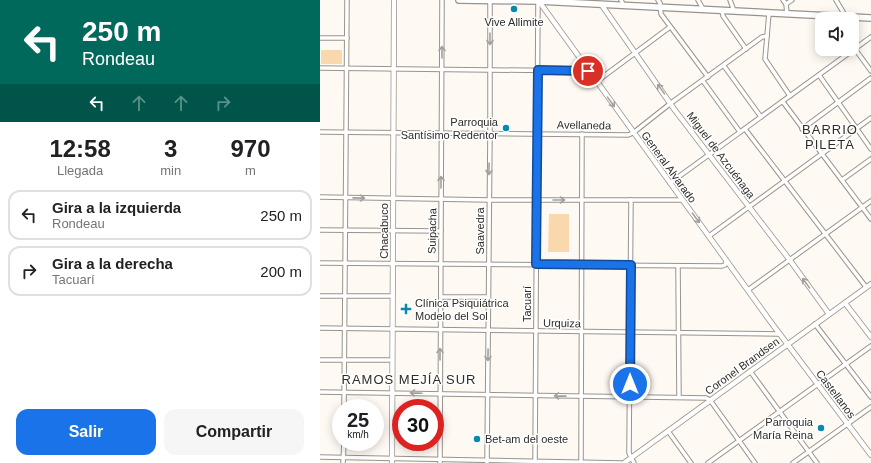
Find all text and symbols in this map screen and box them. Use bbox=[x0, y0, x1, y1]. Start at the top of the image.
marker: Vive Allimite bbox=[509, 4, 519, 14]
map controls bbox=[815, 12, 859, 56]
button: sound bbox=[815, 12, 859, 56]
icon: left bbox=[16, 16, 68, 68]
text: 250 m bbox=[82, 16, 161, 47]
place label: Vive Allimite bbox=[484, 16, 544, 28]
one-way arrow bbox=[486, 32, 494, 45]
one-way arrow bbox=[438, 46, 446, 59]
text: Rondeau bbox=[82, 49, 155, 69]
pin bbox=[571, 54, 605, 88]
icon: arrive bbox=[577, 60, 599, 82]
one-way arrow bbox=[657, 84, 665, 95]
icon: left bbox=[86, 92, 108, 114]
icon: ahead bbox=[128, 92, 150, 114]
icon: ahead bbox=[170, 92, 192, 114]
icon: right bbox=[212, 92, 234, 114]
one-way arrow bbox=[607, 96, 615, 107]
street label: Miguel de Azcuénaga bbox=[685, 109, 758, 201]
place label: Parroquia Santísimo Redentor bbox=[401, 116, 499, 141]
street label: Avellaneda bbox=[557, 119, 612, 131]
district label: BARRIO PILETA bbox=[802, 122, 858, 152]
marker: Parroquia Santísimo Redentor bbox=[501, 123, 511, 133]
street label: General Alvarado bbox=[639, 129, 699, 205]
text: 12:58 bbox=[49, 135, 111, 162]
text: 3 bbox=[164, 135, 177, 162]
text: 970 bbox=[231, 135, 271, 162]
one-way arrow bbox=[486, 162, 493, 175]
text: Llegada bbox=[57, 163, 103, 178]
text: min bbox=[160, 163, 181, 178]
text: m bbox=[245, 163, 256, 178]
one-way arrow bbox=[437, 176, 445, 189]
one-way arrow bbox=[352, 194, 365, 202]
one-way arrow bbox=[552, 196, 565, 204]
text: Gira a la izquierda bbox=[52, 199, 181, 216]
street label: Chacabuco bbox=[378, 203, 390, 259]
icon: left bbox=[18, 204, 40, 226]
text: 250 m bbox=[260, 207, 302, 224]
street label: Suipacha bbox=[426, 207, 438, 254]
street label: Saavedra bbox=[474, 207, 486, 255]
one-way arrow bbox=[692, 213, 700, 224]
text: Rondeau bbox=[52, 216, 105, 231]
text: Gira a la derecha bbox=[52, 255, 173, 272]
icon: right bbox=[18, 260, 40, 282]
text: 200 m bbox=[260, 263, 302, 280]
text: Tacuarí bbox=[52, 272, 95, 287]
one-way arrow bbox=[802, 277, 810, 288]
street label: Tacuarí bbox=[521, 286, 533, 322]
place label: Clínica Psiquiátrica Modelo del Sol bbox=[415, 297, 509, 322]
marker: Clínica Psiquiátrica Modelo del Sol bbox=[400, 303, 412, 315]
street label: Urquiza bbox=[543, 317, 582, 329]
street label: Coronel Brandsen bbox=[703, 335, 781, 397]
one-way arrow bbox=[436, 348, 444, 361]
one-way arrow bbox=[484, 348, 492, 361]
position arrow bbox=[609, 363, 651, 405]
street label: Castellanos bbox=[814, 367, 858, 421]
district label: RAMOS MEJÍA SUR bbox=[342, 372, 476, 387]
one-way arrow bbox=[410, 390, 423, 397]
one-way arrow bbox=[554, 392, 567, 400]
speed limit sign: 30 bbox=[392, 399, 444, 451]
button: Salir bbox=[16, 409, 156, 455]
button: Compartir bbox=[164, 409, 304, 455]
text: 25 bbox=[347, 409, 369, 431]
place label: Parroquia María Reina bbox=[753, 416, 814, 441]
marker: Parroquia María Reina bbox=[816, 423, 826, 433]
text: km/h bbox=[347, 429, 369, 440]
place label: Bet-am del oeste bbox=[485, 433, 568, 445]
marker: Bet-am del oeste bbox=[472, 434, 482, 444]

